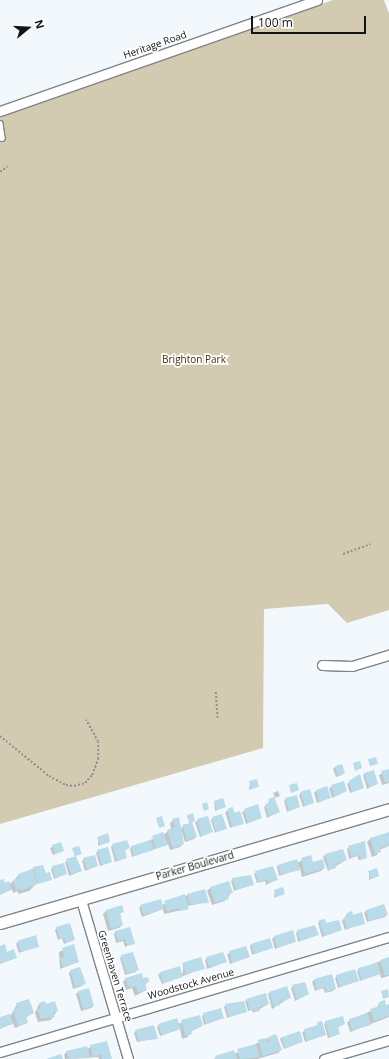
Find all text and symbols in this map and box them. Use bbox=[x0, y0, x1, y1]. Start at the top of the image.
north arrow bbox=[8, 8, 48, 48]
scale bar bbox=[253, 8, 368, 34]
text: 100 m bbox=[258, 14, 293, 31]
text: N bbox=[31, 18, 48, 31]
street label: Heritage Road bbox=[122, 29, 188, 61]
park label: Brighton Park bbox=[162, 354, 226, 366]
street label: Parker Boulevard bbox=[155, 849, 235, 883]
street label: Greenhaven Terrace bbox=[95, 929, 135, 1023]
street label: Woodstock Avenue bbox=[146, 966, 236, 1002]

